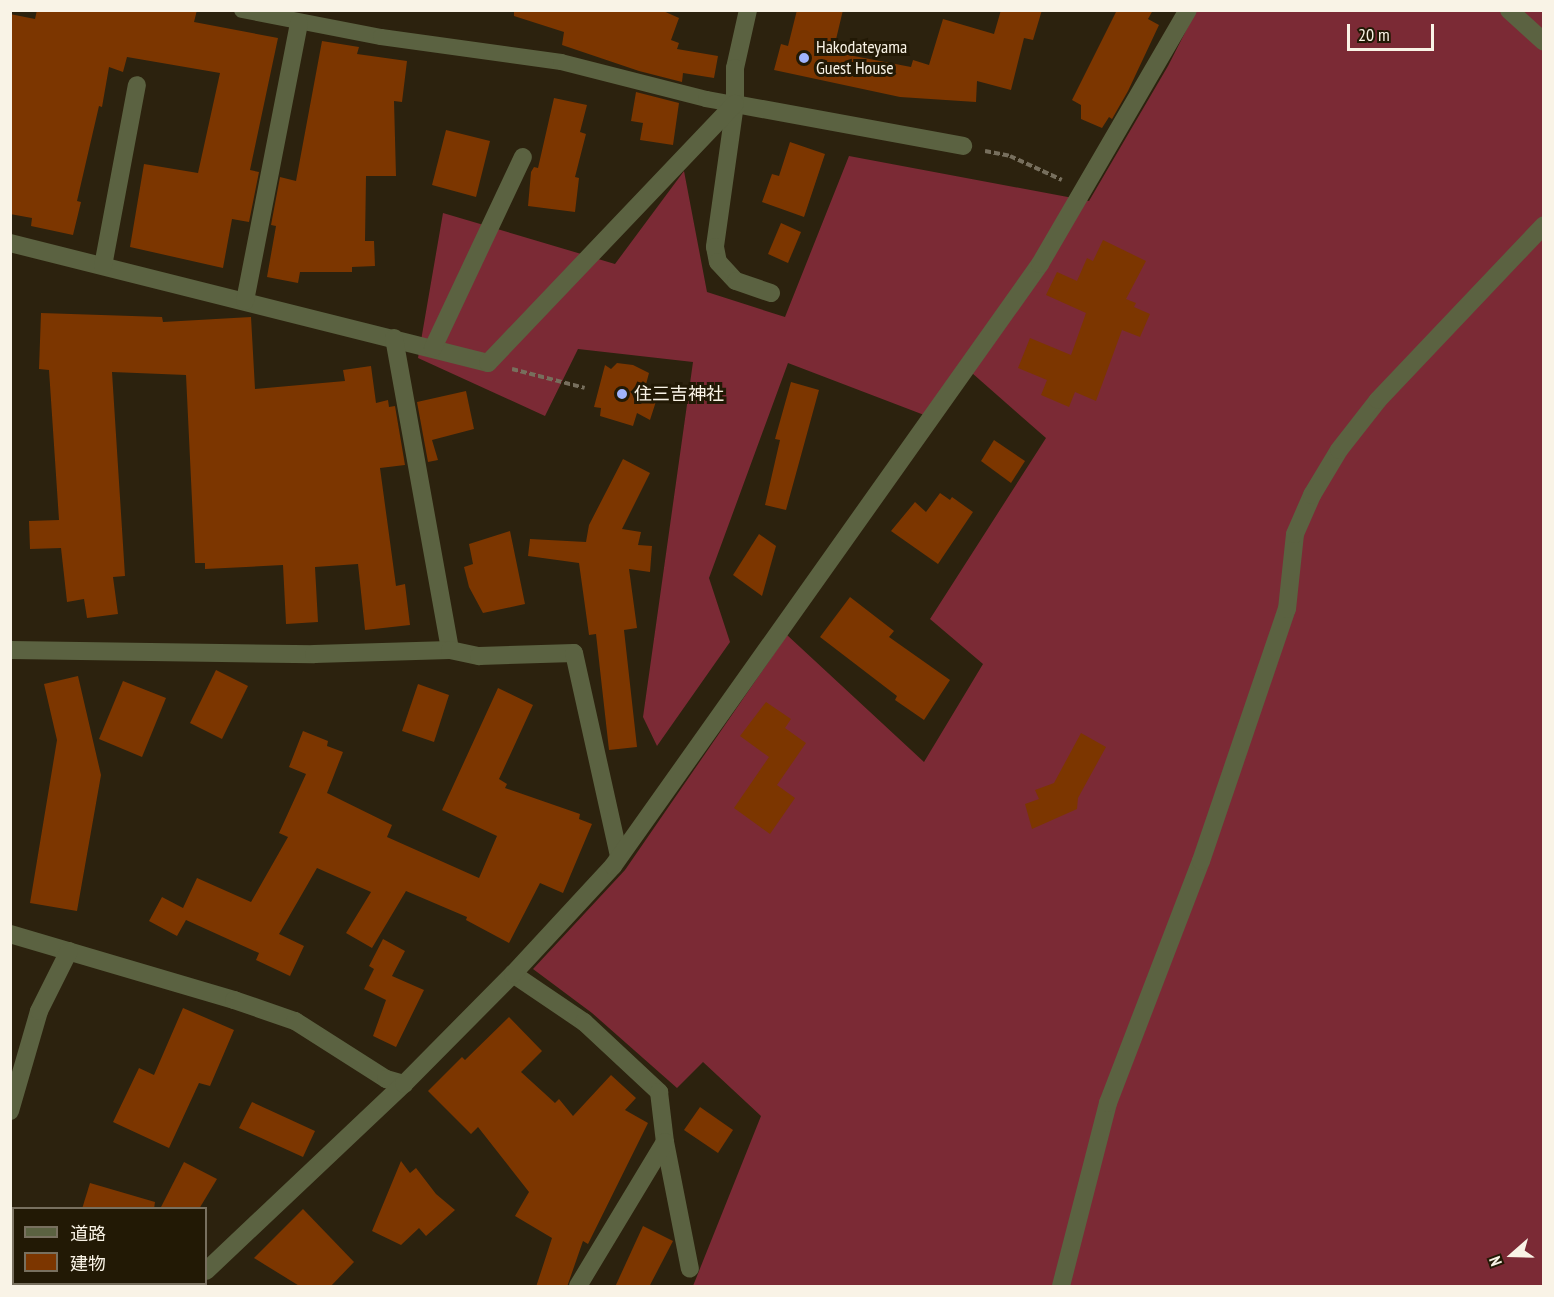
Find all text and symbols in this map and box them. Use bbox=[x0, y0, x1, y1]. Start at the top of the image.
scale bar bbox=[1350, 12, 1437, 50]
text: 20 m bbox=[1358, 23, 1390, 46]
place label: Hakodateyama Guest House bbox=[816, 37, 907, 80]
marker: Hakodateyama Guest House bbox=[797, 51, 811, 65]
place label: 住三吉神社 bbox=[634, 383, 724, 405]
marker: 住三吉神社 bbox=[615, 387, 629, 401]
legend bbox=[12, 1207, 207, 1285]
text: 道路 bbox=[70, 1222, 106, 1245]
north arrow bbox=[1482, 1225, 1542, 1285]
text: 建物 bbox=[70, 1252, 106, 1275]
text: N bbox=[1484, 1254, 1506, 1269]

